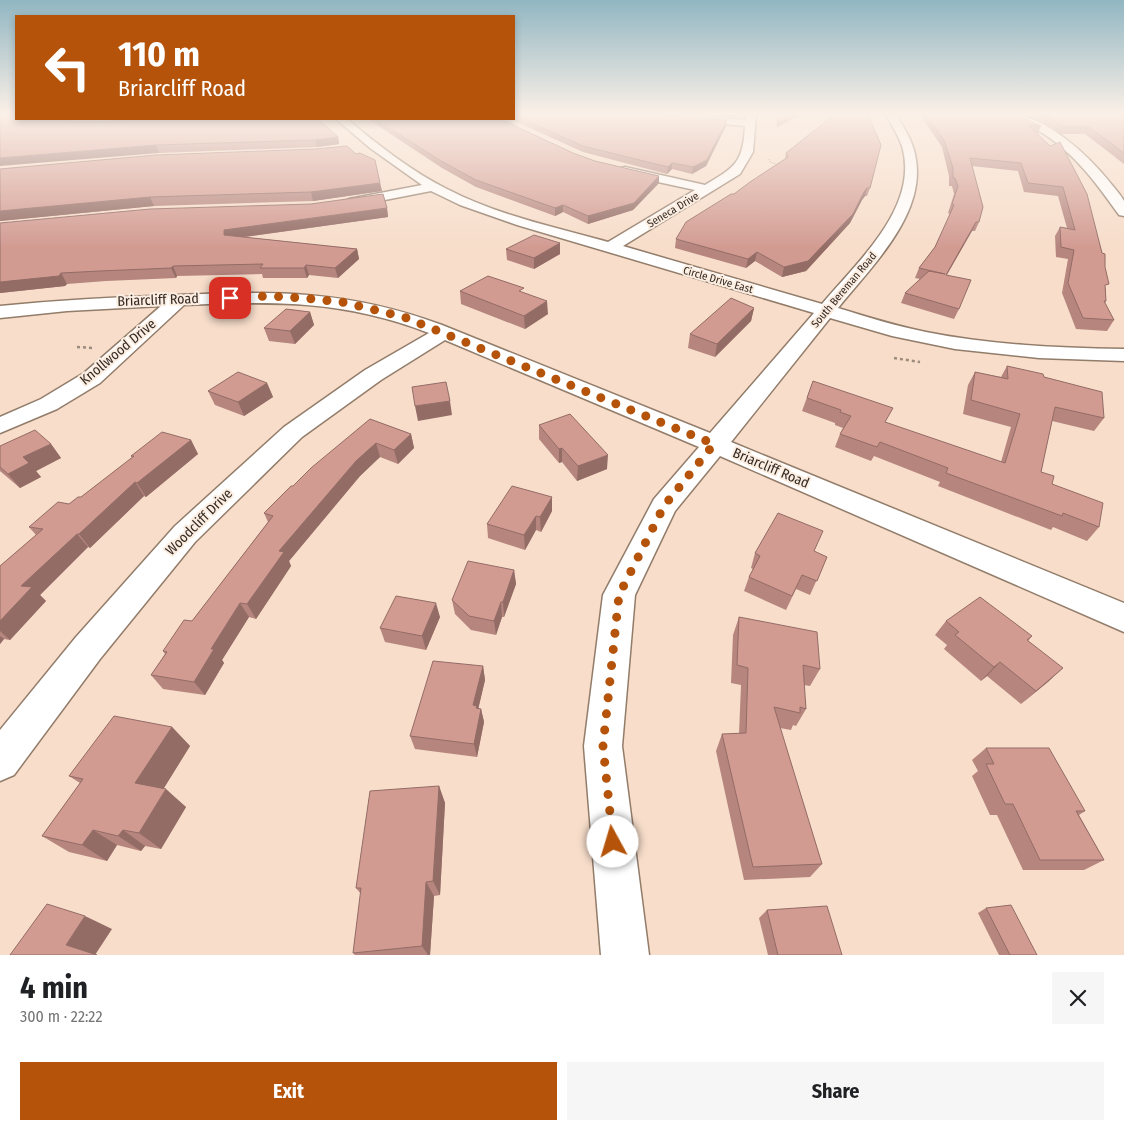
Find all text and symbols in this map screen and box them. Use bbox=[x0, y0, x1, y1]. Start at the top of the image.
text: 110 m bbox=[118, 33, 200, 75]
icon: left bbox=[35, 35, 100, 100]
text: Briarcliff Road bbox=[118, 75, 246, 102]
street label: Seneca Drive bbox=[645, 189, 701, 231]
street label: South Bereman Road bbox=[809, 250, 879, 330]
street label: Circle Drive East bbox=[682, 264, 755, 296]
pin bbox=[209, 277, 251, 319]
icon: arrive bbox=[216, 284, 244, 312]
street label: Briarcliff Road bbox=[117, 290, 199, 310]
street label: Knollwood Drive bbox=[77, 315, 159, 389]
street label: Briarcliff Road bbox=[730, 444, 812, 492]
street label: Woodcliff Drive bbox=[162, 485, 236, 559]
position arrow bbox=[586, 815, 638, 867]
text: 4 min bbox=[20, 970, 88, 1006]
button: close bbox=[1052, 972, 1104, 1024]
text: 300 m · 22:22 bbox=[20, 1007, 102, 1026]
button: Exit bbox=[20, 1062, 557, 1120]
button: Share bbox=[567, 1062, 1104, 1120]

